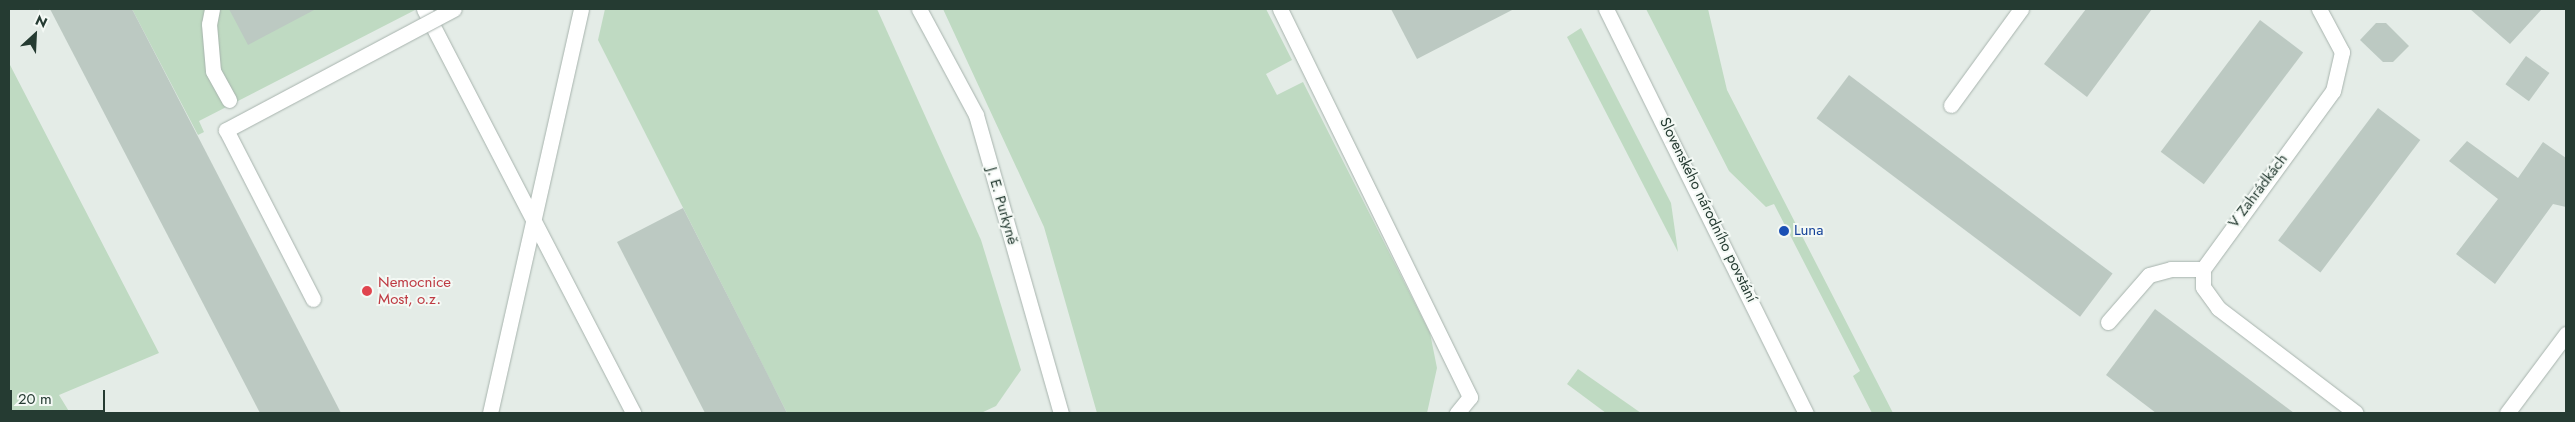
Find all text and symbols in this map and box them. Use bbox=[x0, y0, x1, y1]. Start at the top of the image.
north arrow bbox=[10, 10, 60, 60]
text: N bbox=[32, 10, 51, 33]
street label: Slovenského národního povstání bbox=[1655, 115, 1761, 305]
street label: V Zahrádkách bbox=[2224, 151, 2292, 231]
street label: J. E. Purkyně bbox=[982, 165, 1022, 247]
place label: Luna bbox=[1794, 222, 1823, 240]
marker: Luna bbox=[1778, 225, 1790, 237]
place label: Nemocnice Most, o.z. bbox=[378, 273, 451, 308]
marker: Nemocnice Most, o.z. bbox=[360, 284, 374, 298]
scale bar bbox=[12, 380, 108, 412]
text: 20 m bbox=[18, 388, 52, 410]

